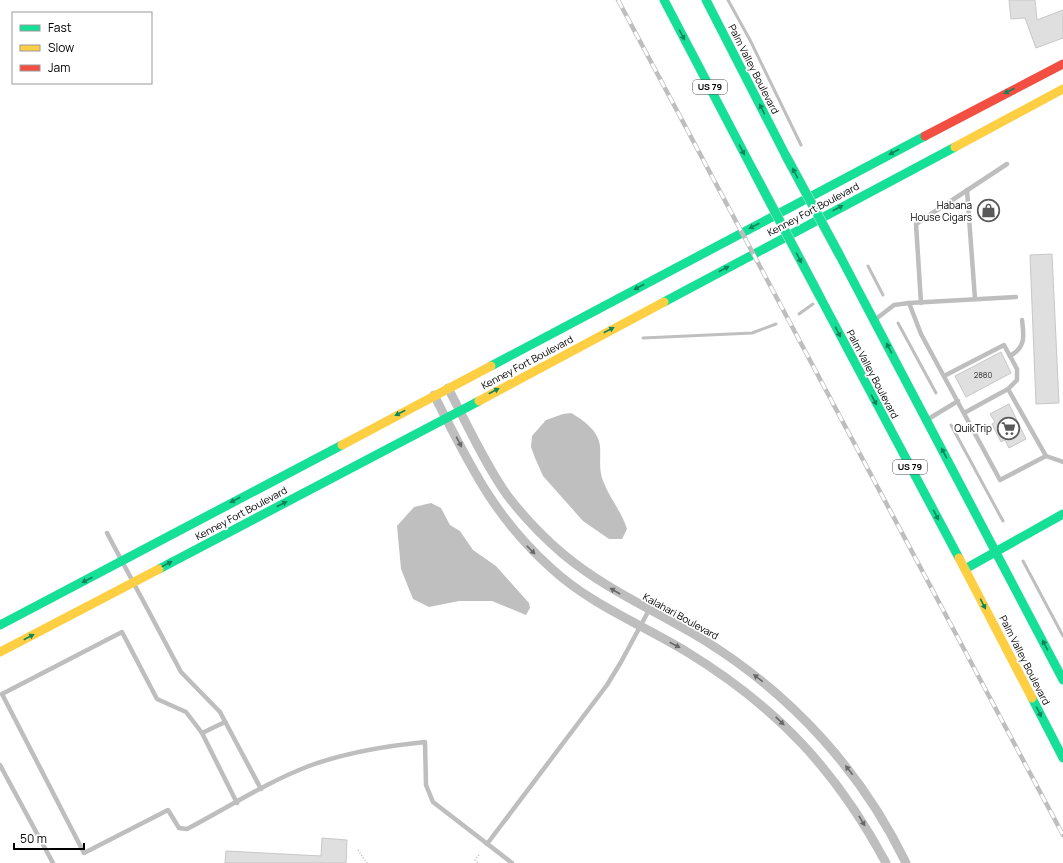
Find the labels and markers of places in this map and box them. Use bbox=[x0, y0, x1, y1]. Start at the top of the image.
place label: Habana House Cigars bbox=[911, 198, 972, 224]
shop icon: Habana House Cigars bbox=[975, 198, 1001, 224]
supermarket icon: QuikTrip bbox=[995, 415, 1021, 441]
place label: QuikTrip bbox=[954, 421, 992, 435]

